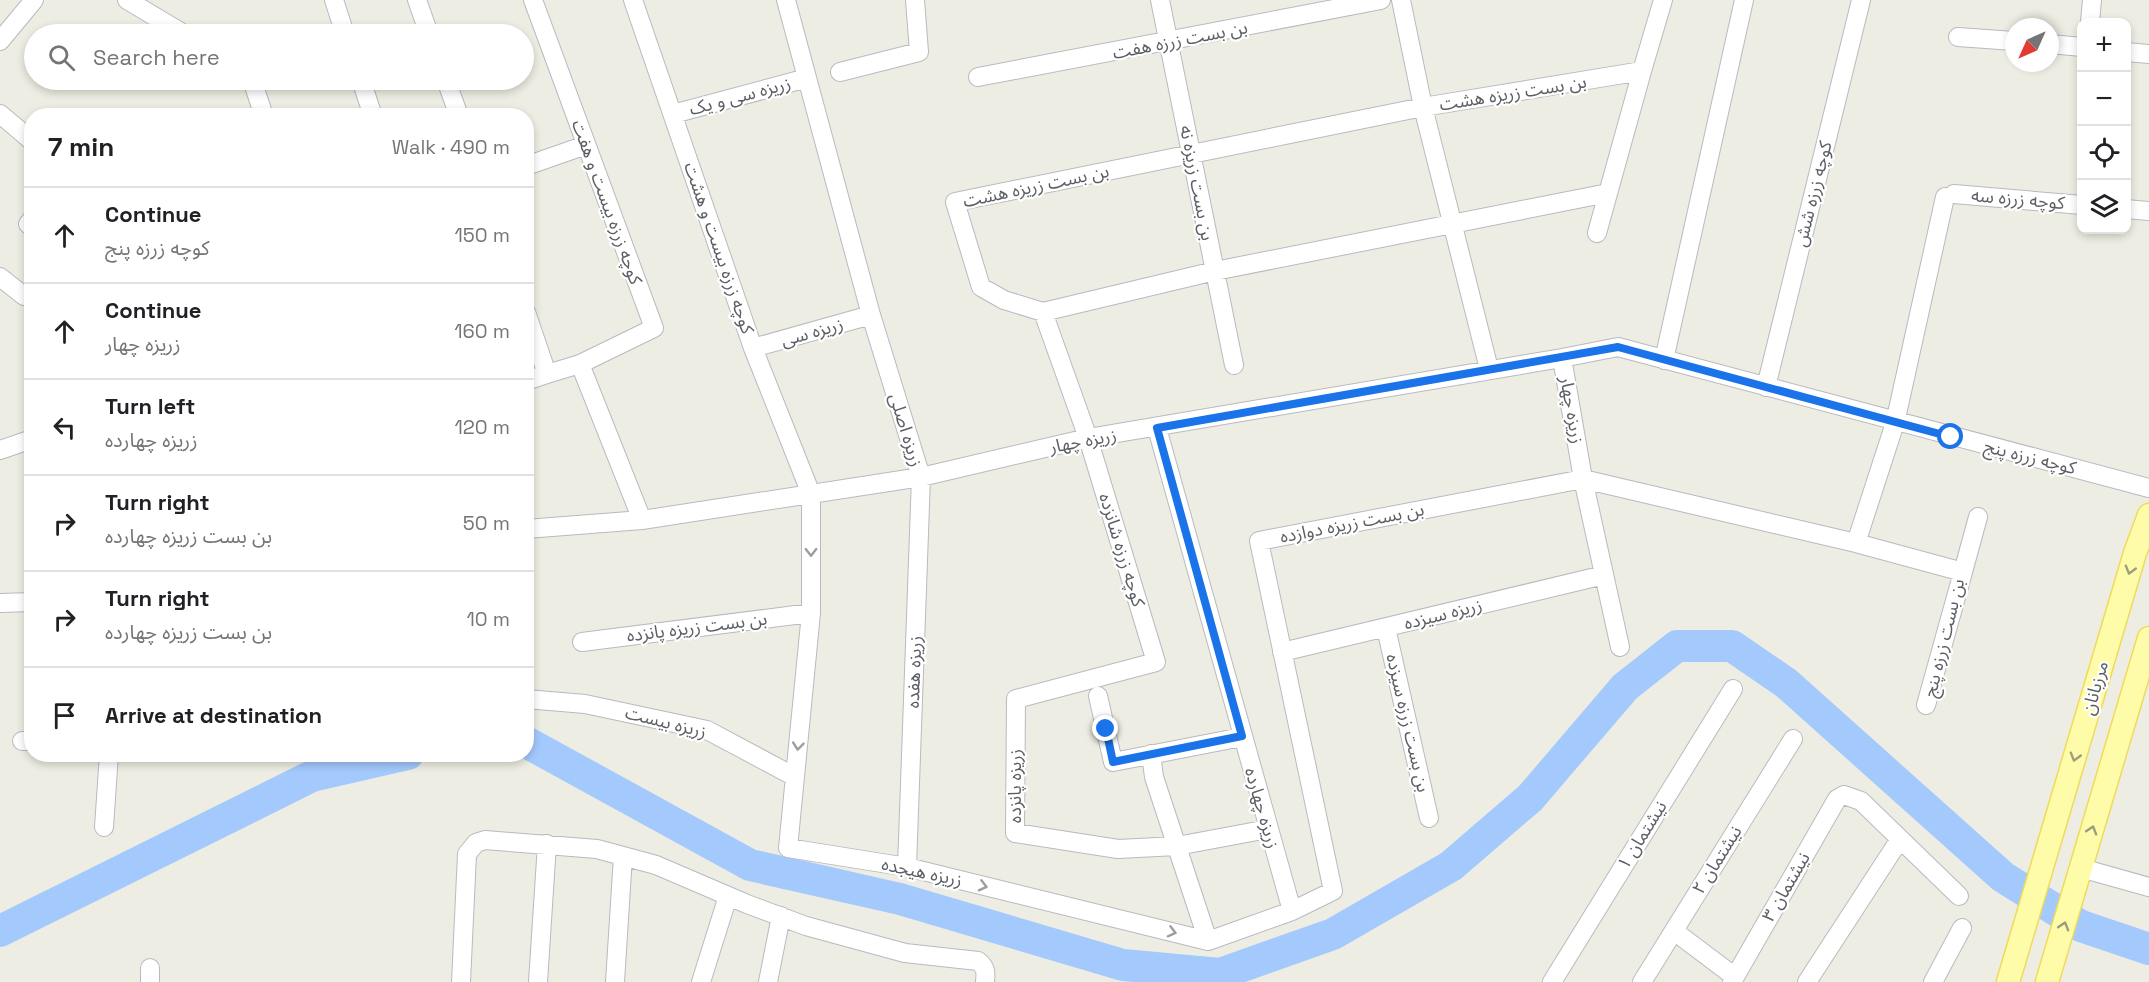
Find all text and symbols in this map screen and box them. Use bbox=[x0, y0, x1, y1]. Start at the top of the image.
street label: بن بست زرزه هفت bbox=[1110, 15, 1249, 64]
north arrow bbox=[2005, 18, 2059, 72]
map controls bbox=[2077, 18, 2131, 234]
button: + bbox=[2077, 18, 2131, 72]
search box bbox=[24, 24, 534, 90]
icon: search bbox=[45, 41, 78, 74]
text: Search here bbox=[93, 43, 220, 71]
street label: بن بست زریزه هشت bbox=[1438, 70, 1588, 115]
street label: زریزه سی و یک bbox=[687, 71, 793, 120]
button: − bbox=[2077, 72, 2131, 126]
street label: کوچه زرزه بیست و هفت bbox=[567, 116, 648, 288]
street label: بن بست زریزه نه bbox=[1175, 123, 1220, 243]
button: locate bbox=[2077, 126, 2131, 180]
text: 7 min bbox=[48, 130, 114, 164]
text: Walk · 490 m bbox=[392, 134, 510, 160]
street label: کوچه زرزه شش bbox=[1788, 138, 1837, 249]
street label: کوچه زرزه بیست و هشت bbox=[679, 159, 760, 337]
street label: بن بست زریزه هشت bbox=[961, 159, 1111, 212]
button: layers bbox=[2077, 180, 2131, 234]
street label: کوچه زرزه سه bbox=[1970, 183, 2066, 214]
text: Continue bbox=[105, 200, 201, 228]
icon: ahead bbox=[48, 219, 81, 252]
text: 150 m bbox=[455, 222, 510, 248]
text: کوچه زرزه پنج bbox=[105, 235, 210, 261]
text: Continue bbox=[105, 296, 201, 324]
street label: زریزه سی bbox=[778, 312, 846, 351]
icon: ahead bbox=[48, 315, 81, 348]
text: 160 m bbox=[454, 318, 510, 344]
text: زریزه چهار bbox=[105, 331, 181, 357]
street label: زریزه چهار bbox=[1555, 373, 1590, 445]
street label: زریزه اصلی bbox=[884, 390, 929, 469]
text: Turn left bbox=[105, 392, 195, 420]
icon: left bbox=[48, 411, 81, 444]
text: 120 m bbox=[454, 414, 510, 440]
street label: زریزه چهار bbox=[1046, 423, 1118, 459]
route start bbox=[1937, 423, 1963, 449]
text: زریزه چهارده bbox=[105, 427, 198, 453]
street label: کوچه زرزه پنج bbox=[1981, 434, 2079, 481]
text: Turn right bbox=[105, 488, 210, 516]
street label: کوچه زرزه شانزده bbox=[1094, 490, 1151, 610]
street label: بن بست زریزه دوازده bbox=[1278, 497, 1426, 548]
icon: right bbox=[48, 507, 81, 540]
text: 50 m bbox=[463, 510, 510, 536]
text: بن بست زریزه چهارده bbox=[105, 523, 272, 549]
one-way arrow bbox=[805, 548, 817, 557]
one-way arrow bbox=[2125, 565, 2137, 575]
street label: بن بست زرزه پنج bbox=[1918, 576, 1971, 700]
text: Turn right bbox=[105, 584, 210, 612]
street label: زریزه سیزده bbox=[1401, 593, 1484, 634]
icon: right bbox=[48, 603, 81, 636]
text: 10 m bbox=[466, 606, 510, 632]
street label: بن بست زریزه پانزده bbox=[625, 606, 769, 647]
text: بن بست زریزه چهارده bbox=[105, 619, 272, 645]
street label: زریزه هفده bbox=[901, 635, 926, 709]
street label: بن بست زرزه سیزده bbox=[1381, 651, 1436, 794]
street label: مرزبانان bbox=[2076, 658, 2113, 718]
icon: arrive bbox=[48, 699, 81, 732]
street label: زریزه بیست bbox=[623, 700, 709, 743]
text: Arrive at destination bbox=[105, 701, 322, 729]
route end bbox=[1092, 715, 1118, 741]
one-way arrow bbox=[792, 742, 805, 751]
street label: زریزه پانزده bbox=[1003, 749, 1026, 823]
one-way arrow bbox=[2070, 752, 2082, 762]
street label: زریزه چهارده bbox=[1240, 765, 1285, 851]
street label: نيشتمان ۱ bbox=[1612, 796, 1672, 873]
street label: نيشتمان ۲ bbox=[1687, 821, 1747, 898]
one-way arrow bbox=[2085, 825, 2097, 836]
street label: نيشتمان ۳ bbox=[1756, 848, 1815, 926]
street label: زریزه هیجده bbox=[880, 852, 964, 891]
one-way arrow bbox=[977, 878, 987, 891]
one-way arrow bbox=[2057, 921, 2069, 932]
one-way arrow bbox=[1167, 925, 1177, 938]

